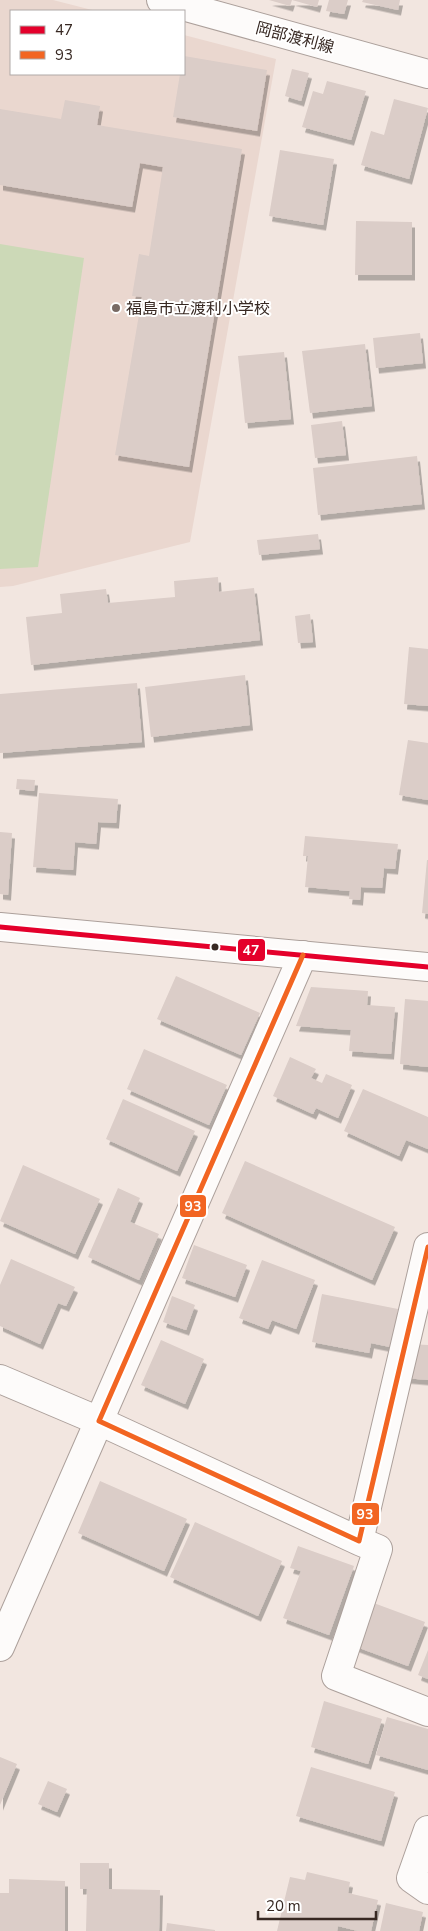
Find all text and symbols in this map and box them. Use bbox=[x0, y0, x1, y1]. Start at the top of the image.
legend bbox=[10, 10, 185, 75]
street label: 岡部渡利線 bbox=[253, 17, 336, 59]
text: 47 bbox=[55, 20, 73, 40]
text: 93 bbox=[55, 45, 73, 65]
place label: 福島市立渡利小学校 bbox=[126, 298, 270, 320]
marker: 福島市立渡利小学校 bbox=[110, 302, 122, 314]
line badge: 47 bbox=[237, 938, 266, 962]
text: 47 bbox=[243, 941, 259, 960]
unlabelled marker bbox=[210, 942, 220, 952]
line badge: 93 bbox=[179, 1194, 207, 1218]
text: 93 bbox=[185, 1197, 201, 1216]
line badge: 93 bbox=[351, 1502, 380, 1526]
text: 93 bbox=[357, 1505, 373, 1524]
scale bar bbox=[258, 1888, 376, 1920]
text: 20 m bbox=[266, 1896, 301, 1916]

